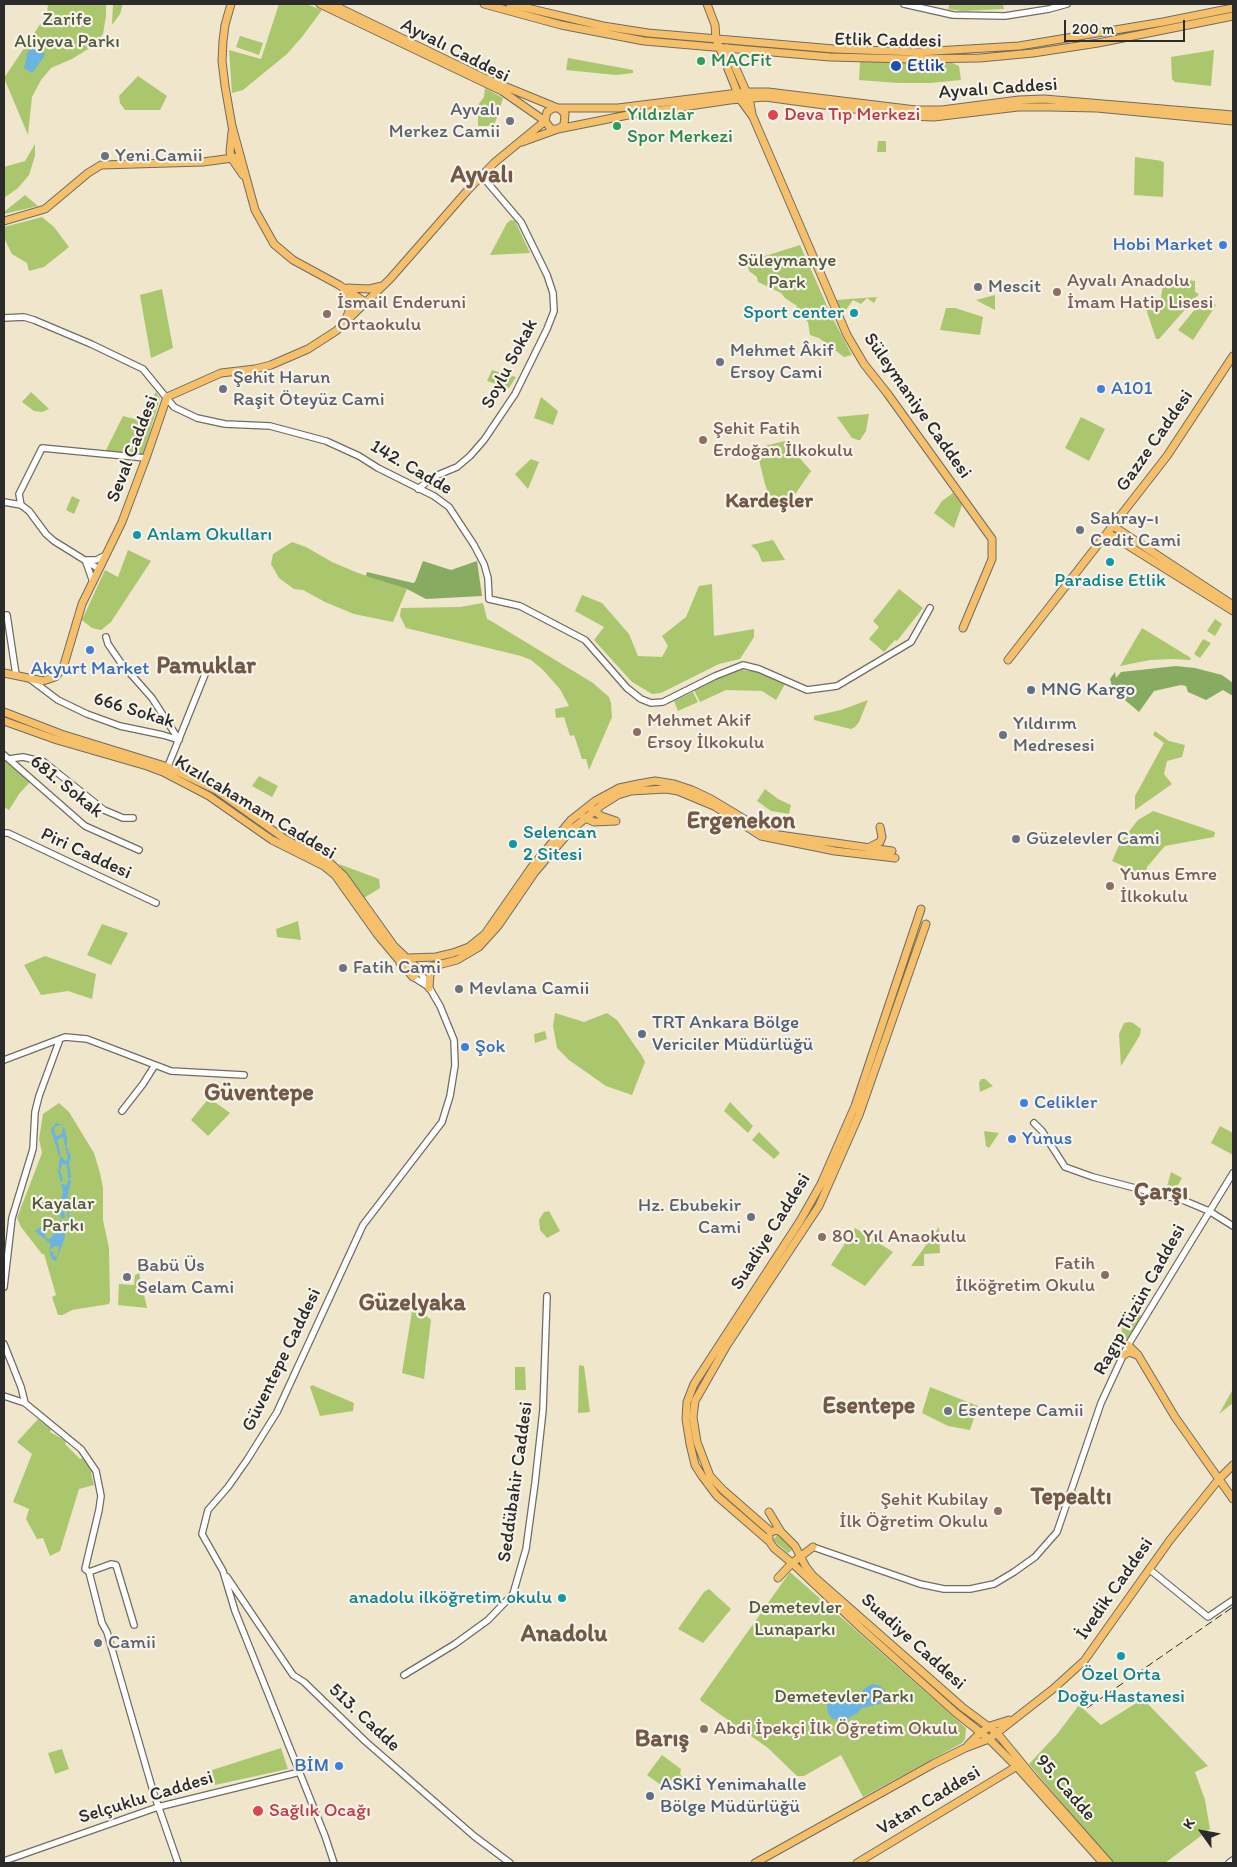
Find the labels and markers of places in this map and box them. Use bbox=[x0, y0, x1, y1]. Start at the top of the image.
place label: MACFit bbox=[711, 50, 772, 72]
marker: MACFit bbox=[695, 55, 707, 67]
place label: Etlik bbox=[907, 55, 945, 77]
marker: Etlik bbox=[889, 59, 903, 73]
place label: Ayvalı Merkez Camii bbox=[389, 99, 500, 143]
place label: Yıldızlar Spor Merkezi bbox=[627, 104, 733, 148]
place label: Deva Tıp Merkezi bbox=[784, 104, 920, 126]
marker: Deva Tıp Merkezi bbox=[766, 108, 780, 122]
marker: Ayvalı Merkez Camii bbox=[504, 115, 516, 127]
marker: Yıldızlar Spor Merkezi bbox=[611, 120, 623, 132]
place label: Yeni Camii bbox=[115, 145, 203, 167]
marker: Yeni Camii bbox=[99, 150, 111, 162]
place label: Hobi Market bbox=[1113, 234, 1213, 256]
marker: Hobi Market bbox=[1217, 239, 1229, 251]
place label: Ayvalı Anadolu İmam Hatip Lisesi bbox=[1067, 270, 1213, 314]
place label: Mescit bbox=[988, 276, 1041, 298]
marker: Mescit bbox=[972, 281, 984, 293]
marker: Ayvalı Anadolu İmam Hatip Lisesi bbox=[1051, 286, 1063, 298]
place label: İsmail Enderuni Ortaokulu bbox=[337, 292, 466, 336]
place label: Sport center bbox=[743, 302, 844, 324]
marker: Sport center bbox=[848, 307, 860, 319]
marker: İsmail Enderuni Ortaokulu bbox=[321, 308, 333, 320]
place label: Mehmet Âkif Ersoy Cami bbox=[730, 340, 834, 384]
marker: Mehmet Âkif Ersoy Cami bbox=[714, 356, 726, 368]
place label: Şehit Harun Raşit Öteyüz Cami bbox=[233, 367, 385, 411]
place label: A101 bbox=[1111, 378, 1152, 400]
marker: Şehit Harun Raşit Öteyüz Cami bbox=[217, 383, 229, 395]
marker: A101 bbox=[1095, 383, 1107, 395]
place label: Şehit Fatih Erdoğan İlkokulu bbox=[713, 418, 853, 462]
marker: Şehit Fatih Erdoğan İlkokulu bbox=[697, 434, 709, 446]
place label: Sahray-ı Cedit Cami bbox=[1090, 508, 1181, 552]
place label: Anlam Okulları bbox=[147, 524, 272, 546]
marker: Sahray-ı Cedit Cami bbox=[1074, 524, 1086, 536]
marker: Anlam Okulları bbox=[131, 529, 143, 541]
marker: Paradise Etlik bbox=[1104, 556, 1116, 568]
place label: Paradise Etlik bbox=[1054, 570, 1166, 592]
marker: Akyurt Market bbox=[84, 644, 96, 656]
place label: Akyurt Market bbox=[31, 658, 149, 680]
place label: MNG Kargo bbox=[1041, 679, 1135, 701]
marker: MNG Kargo bbox=[1025, 684, 1037, 696]
place label: Mehmet Akif Ersoy İlkokulu bbox=[647, 710, 764, 754]
place label: Yıldırım Medresesi bbox=[1013, 713, 1095, 757]
marker: Mehmet Akif Ersoy İlkokulu bbox=[631, 726, 643, 738]
marker: Yıldırım Medresesi bbox=[997, 729, 1009, 741]
place label: Selencan 2 Sitesi bbox=[523, 822, 597, 866]
place label: Güzelevler Cami bbox=[1026, 828, 1160, 850]
marker: Güzelevler Cami bbox=[1010, 833, 1022, 845]
marker: Selencan 2 Sitesi bbox=[507, 838, 519, 850]
place label: Yunus Emre İlkokulu bbox=[1120, 864, 1217, 908]
marker: Yunus Emre İlkokulu bbox=[1104, 880, 1116, 892]
place label: Fatih Cami bbox=[353, 957, 441, 979]
marker: Fatih Cami bbox=[337, 962, 349, 974]
place label: Mevlana Camii bbox=[469, 978, 589, 1000]
marker: Mevlana Camii bbox=[453, 983, 465, 995]
place label: TRT Ankara Bölge Vericiler Müdürlüğü bbox=[652, 1012, 813, 1056]
marker: TRT Ankara Bölge Vericiler Müdürlüğü bbox=[636, 1028, 648, 1040]
place label: Şok bbox=[475, 1036, 505, 1058]
marker: Şok bbox=[459, 1041, 471, 1053]
place label: Celikler bbox=[1034, 1092, 1097, 1114]
marker: Celikler bbox=[1018, 1097, 1030, 1109]
place label: Yunus bbox=[1022, 1128, 1072, 1150]
marker: Yunus bbox=[1006, 1133, 1018, 1145]
place label: Hz. Ebubekir Cami bbox=[638, 1195, 741, 1239]
marker: Hz. Ebubekir Cami bbox=[745, 1211, 757, 1223]
place label: 80. Yıl Anaokulu bbox=[832, 1226, 966, 1248]
marker: 80. Yıl Anaokulu bbox=[816, 1231, 828, 1243]
place label: Fatih İlköğretim Okulu bbox=[955, 1253, 1095, 1297]
place label: Babü Üs Selam Cami bbox=[137, 1255, 234, 1299]
marker: Fatih İlköğretim Okulu bbox=[1099, 1269, 1111, 1281]
marker: Babü Üs Selam Cami bbox=[121, 1271, 133, 1283]
place label: Esentepe Camii bbox=[958, 1400, 1084, 1422]
marker: Esentepe Camii bbox=[942, 1405, 954, 1417]
place label: Şehit Kubilay İlk Öğretim Okulu bbox=[839, 1489, 988, 1533]
marker: Şehit Kubilay İlk Öğretim Okulu bbox=[992, 1505, 1004, 1517]
place label: anadolu ilköğretim okulu bbox=[349, 1587, 552, 1609]
marker: anadolu ilköğretim okulu bbox=[556, 1592, 568, 1604]
place label: Camii bbox=[108, 1632, 156, 1654]
marker: Camii bbox=[92, 1637, 104, 1649]
marker: Özel Orta Doğu Hastanesi bbox=[1115, 1650, 1127, 1662]
place label: Özel Orta Doğu Hastanesi bbox=[1057, 1664, 1185, 1708]
place label: Abdi İpekçi İlk Öğretim Okulu bbox=[714, 1718, 958, 1740]
marker: Abdi İpekçi İlk Öğretim Okulu bbox=[698, 1723, 710, 1735]
place label: BİM bbox=[294, 1755, 329, 1777]
marker: BİM bbox=[333, 1760, 345, 1772]
place label: ASKİ Yenimahalle Bölge Müdürlüğü bbox=[660, 1774, 807, 1818]
marker: ASKİ Yenimahalle Bölge Müdürlüğü bbox=[644, 1790, 656, 1802]
place label: Sağlık Ocağı bbox=[269, 1800, 371, 1822]
marker: Sağlık Ocağı bbox=[251, 1804, 265, 1818]

